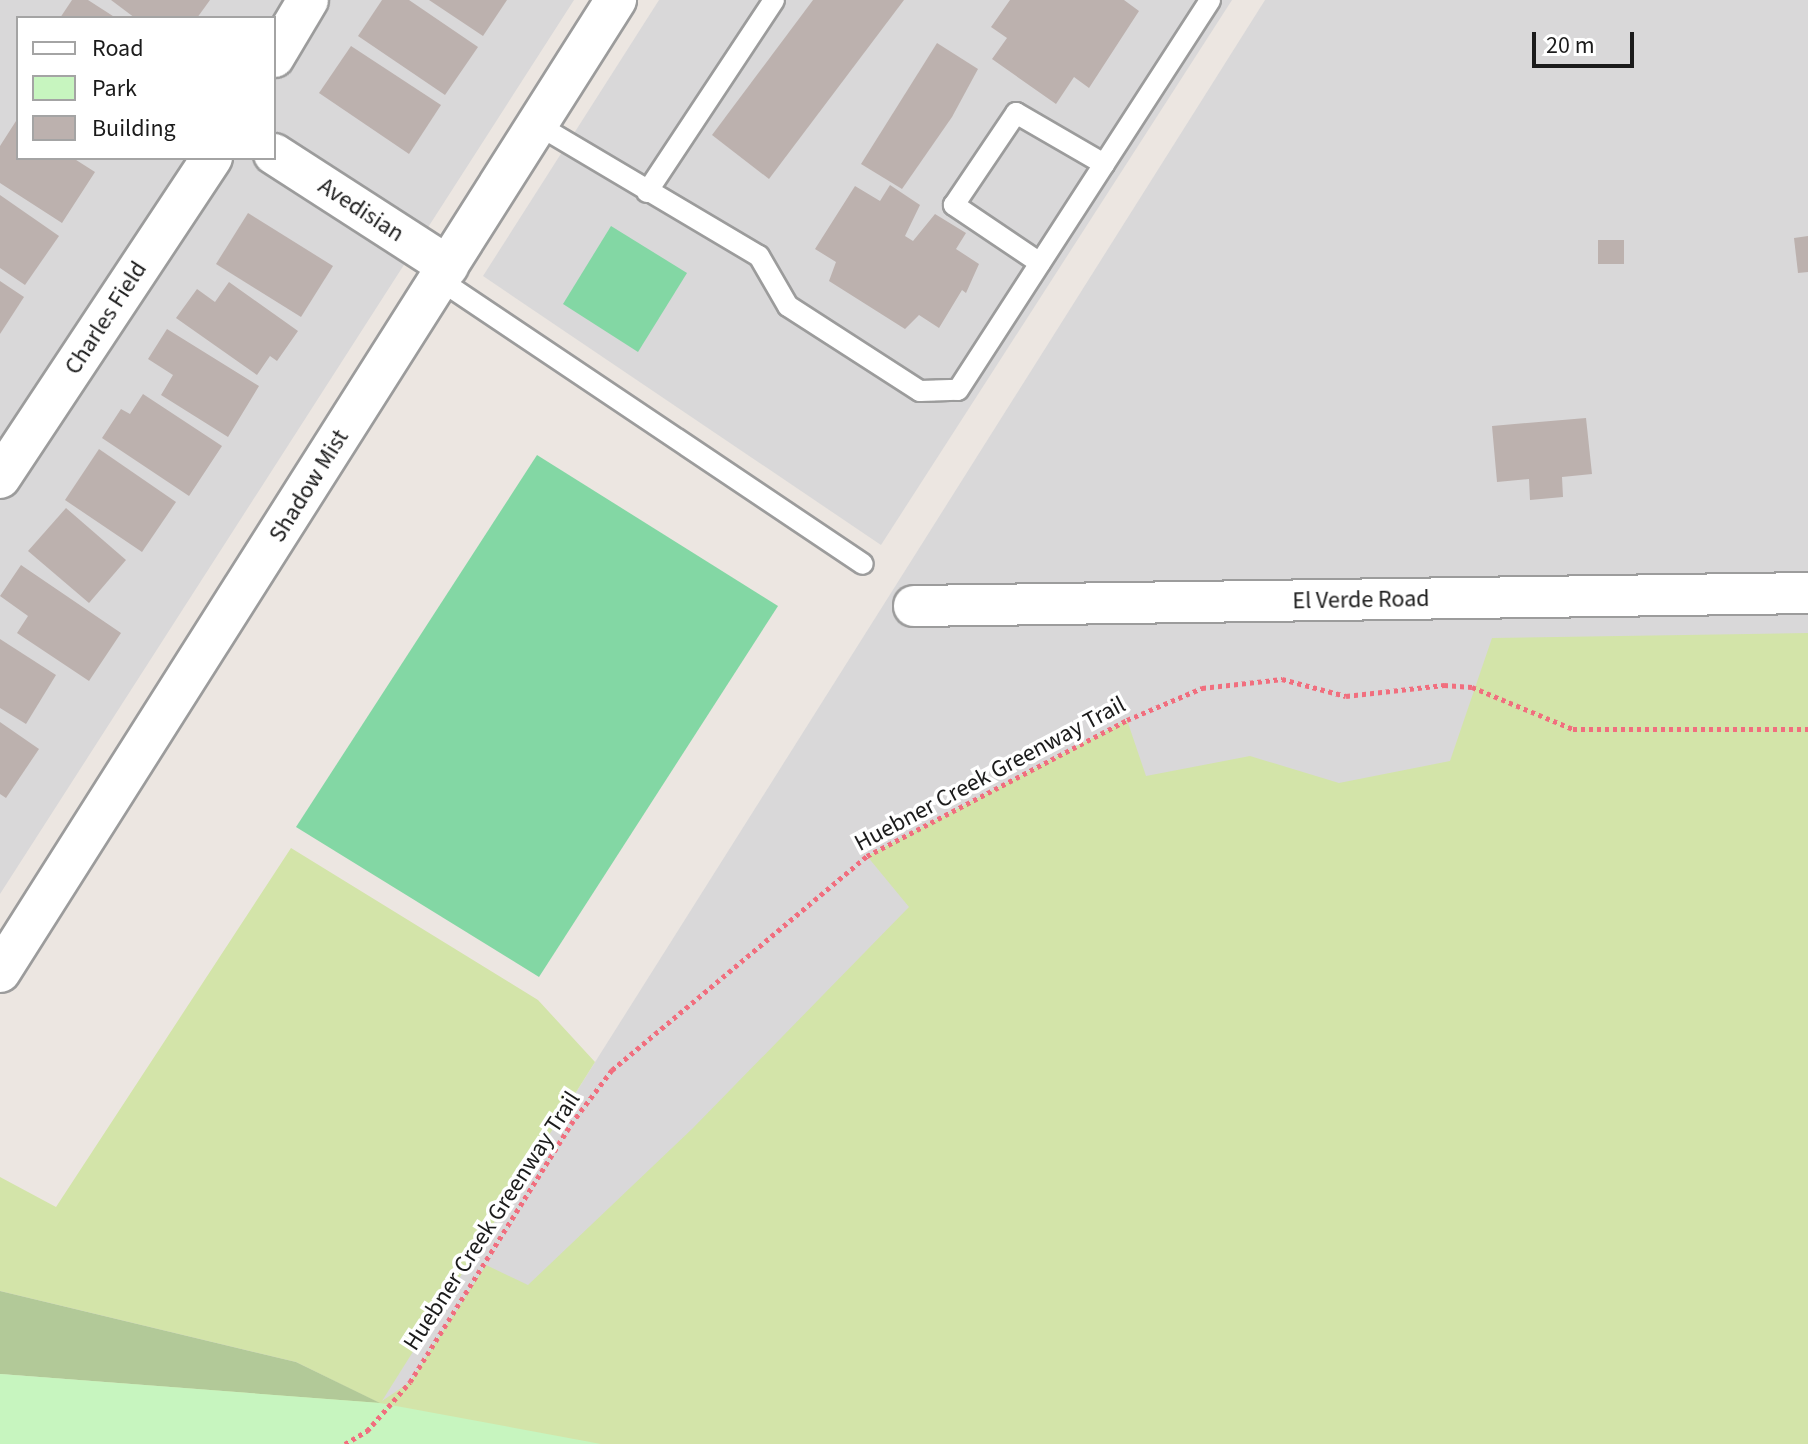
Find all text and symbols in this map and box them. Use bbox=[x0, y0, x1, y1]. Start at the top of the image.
legend bbox=[16, 16, 276, 160]
scale bar bbox=[1536, 16, 1638, 66]
text: 20 m bbox=[1546, 28, 1595, 63]
text: Road bbox=[92, 31, 144, 66]
text: Park bbox=[92, 71, 137, 106]
text: Building bbox=[92, 111, 176, 146]
street label: Avedisian bbox=[313, 172, 409, 248]
street label: Charles Field bbox=[59, 256, 153, 380]
street label: Shadow Mist bbox=[263, 424, 355, 548]
street label: El Verde Road bbox=[1292, 584, 1430, 616]
street label: Huebner Creek Greenway Trail bbox=[850, 690, 1130, 858]
street label: Huebner Creek Greenway Trail bbox=[397, 1086, 587, 1356]

